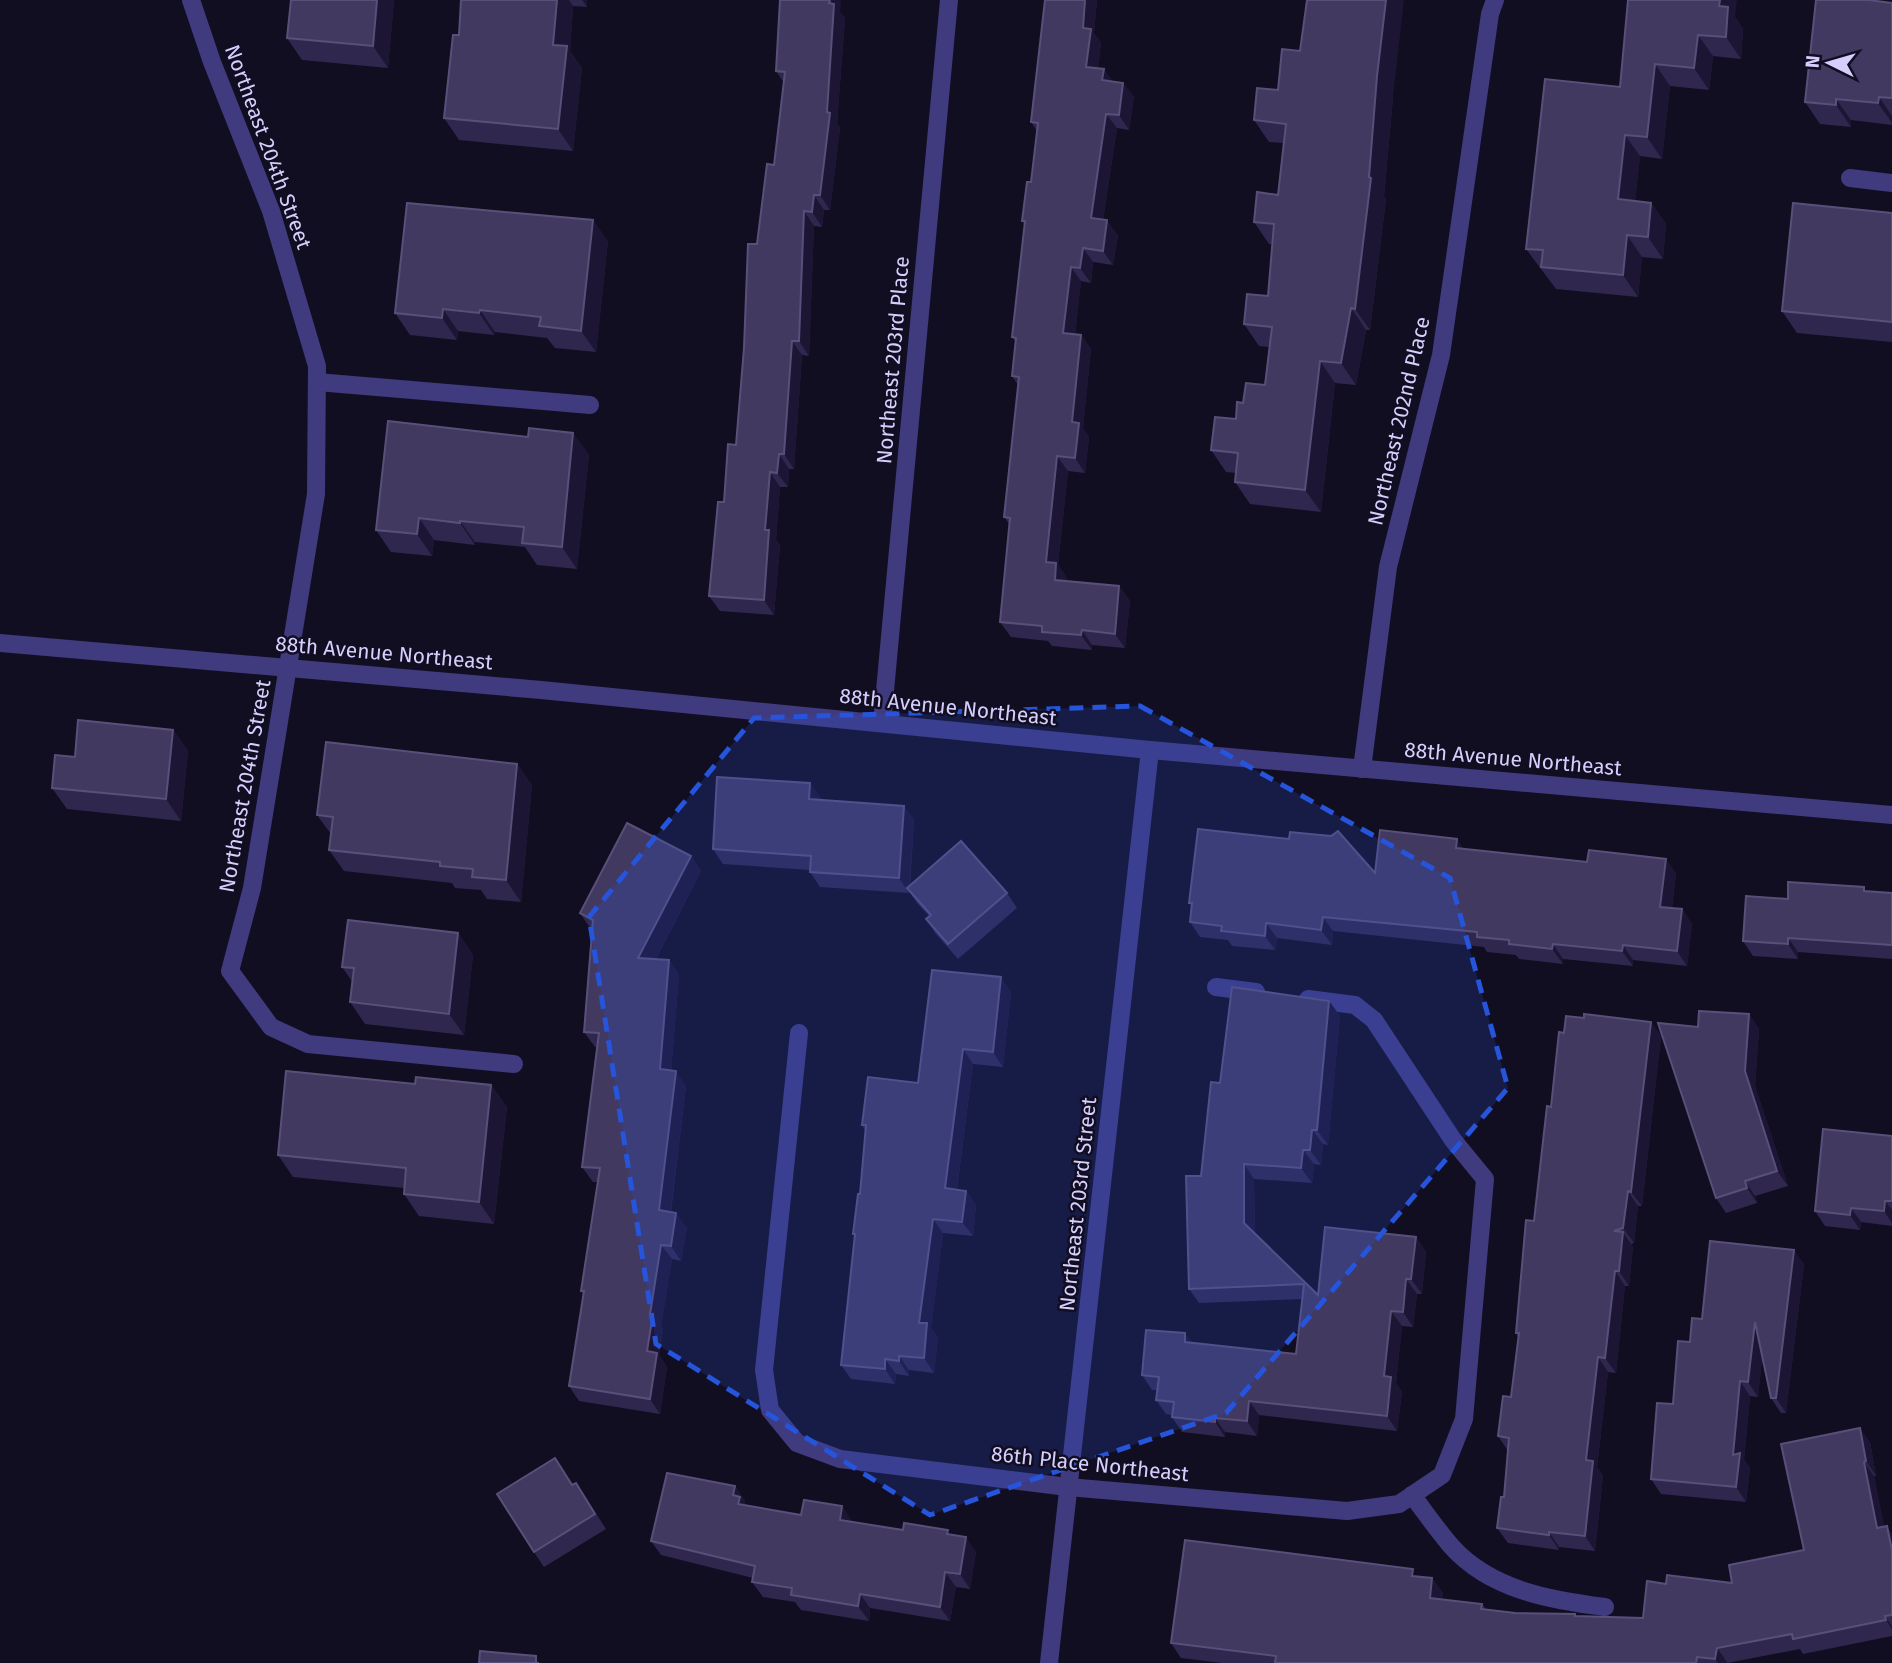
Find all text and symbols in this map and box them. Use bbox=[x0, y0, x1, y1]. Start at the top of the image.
north arrow bbox=[1794, 28, 1864, 98]
street label: Northeast 204th Street bbox=[219, 41, 317, 253]
text: N bbox=[1801, 54, 1825, 69]
street label: Northeast 203rd Place bbox=[871, 255, 915, 465]
street label: Northeast 202nd Place bbox=[1362, 314, 1436, 528]
street label: 88th Avenue Northeast bbox=[274, 631, 494, 675]
street label: Northeast 204th Street bbox=[213, 677, 277, 894]
street label: 88th Avenue Northeast bbox=[838, 683, 1058, 731]
street label: 88th Avenue Northeast bbox=[1403, 737, 1623, 781]
street label: Northeast 203rd Street bbox=[1054, 1095, 1102, 1312]
street label: 86th Place Northeast bbox=[990, 1441, 1191, 1487]

